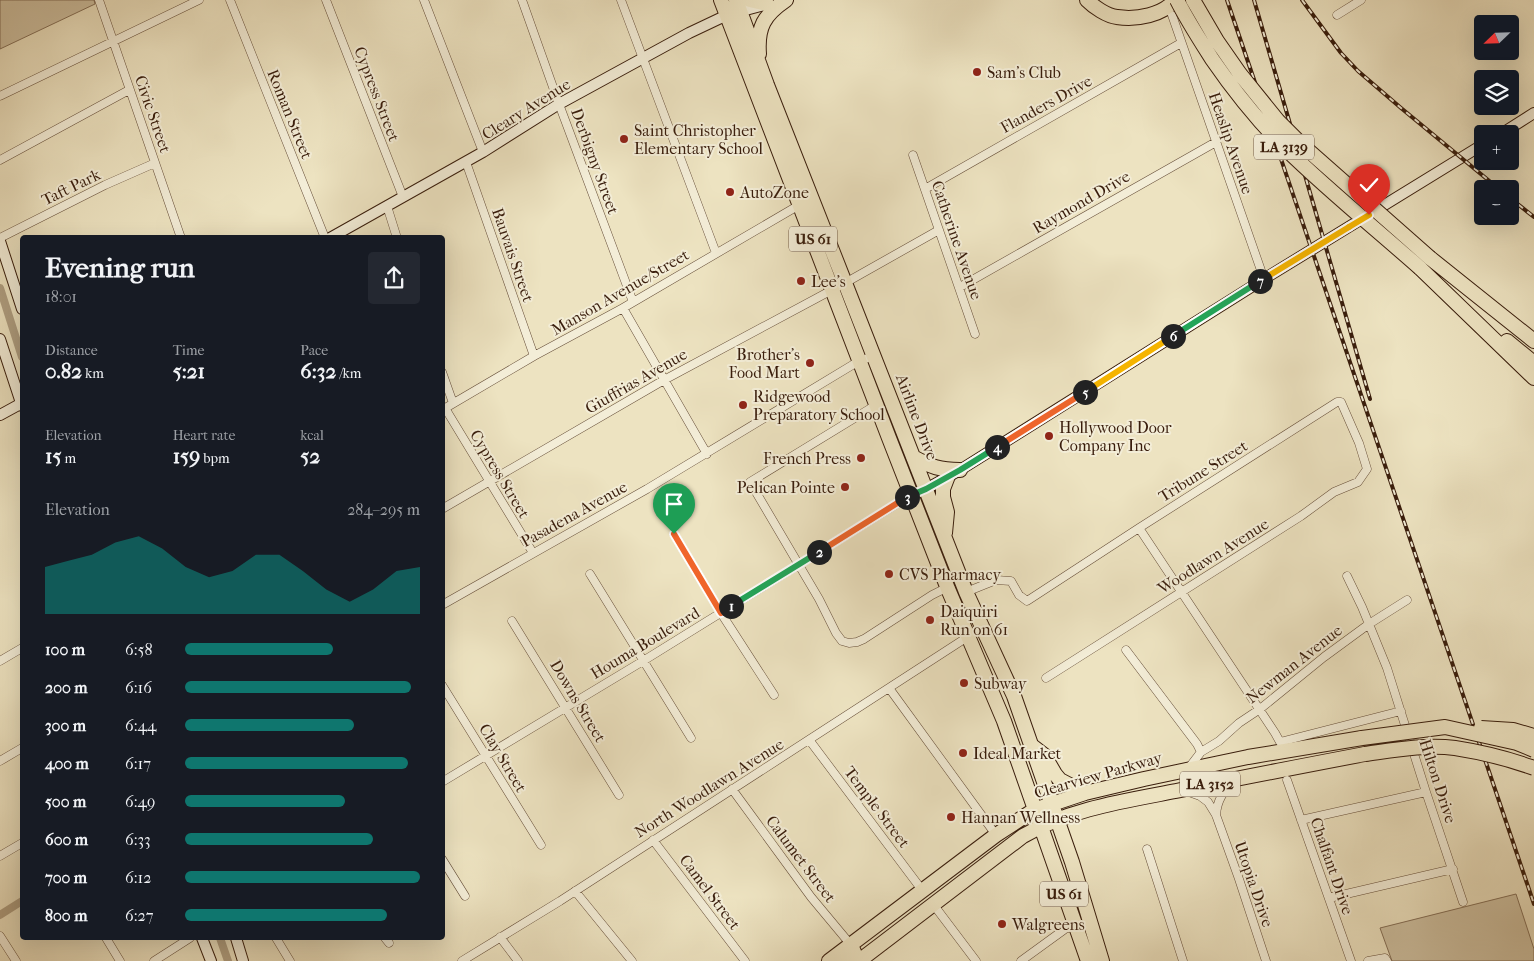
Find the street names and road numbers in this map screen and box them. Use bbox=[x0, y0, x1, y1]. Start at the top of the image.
street label: Cypress Street bbox=[350, 44, 404, 144]
street label: Roman Street bbox=[263, 66, 317, 162]
street label: Flanders Drive bbox=[997, 71, 1095, 137]
street label: Civic Street bbox=[131, 73, 175, 155]
street label: Cleary Avenue bbox=[478, 74, 574, 144]
street label: Heaslip Avenue bbox=[1205, 90, 1257, 197]
street label: Derbigny Street bbox=[567, 105, 623, 217]
road number: LA 3139 bbox=[1254, 134, 1314, 160]
street label: Taft Park bbox=[38, 164, 104, 209]
street label: Raymond Drive bbox=[1029, 166, 1133, 238]
street label: Catherine Avenue bbox=[928, 178, 986, 302]
street label: Bauvais Street bbox=[488, 205, 538, 305]
road number: US 61 bbox=[789, 226, 837, 252]
street label: Manson Avenue/Street bbox=[548, 245, 692, 339]
street label: Giuffrias Avenue bbox=[582, 344, 690, 418]
street label: Airline Drive bbox=[892, 370, 942, 463]
street label: Cypress Street bbox=[466, 426, 534, 522]
street label: Tribune Street bbox=[1155, 436, 1251, 506]
street label: Pasadena Avenue bbox=[518, 477, 631, 551]
street label: Woodlawn Avenue bbox=[1153, 514, 1272, 598]
street label: Houma Boulevard bbox=[587, 603, 703, 683]
street label: Newman Avenue bbox=[1242, 621, 1346, 707]
street label: Downs Street bbox=[546, 656, 610, 746]
street label: Clay Street bbox=[475, 720, 531, 796]
street label: North Woodlawn Avenue bbox=[631, 734, 787, 842]
street label: Hilton Drive bbox=[1415, 737, 1461, 825]
street label: Clearview Parkway bbox=[1032, 748, 1165, 802]
street label: Temple Street bbox=[840, 763, 914, 852]
road number: LA 3152 bbox=[1180, 772, 1240, 796]
street label: Calumet Street bbox=[762, 812, 840, 907]
street label: Chalfant Drive bbox=[1306, 815, 1358, 917]
street label: Utopia Drive bbox=[1230, 839, 1278, 929]
street label: Camel Street bbox=[676, 851, 745, 934]
road number: US 61 bbox=[1040, 882, 1088, 906]

